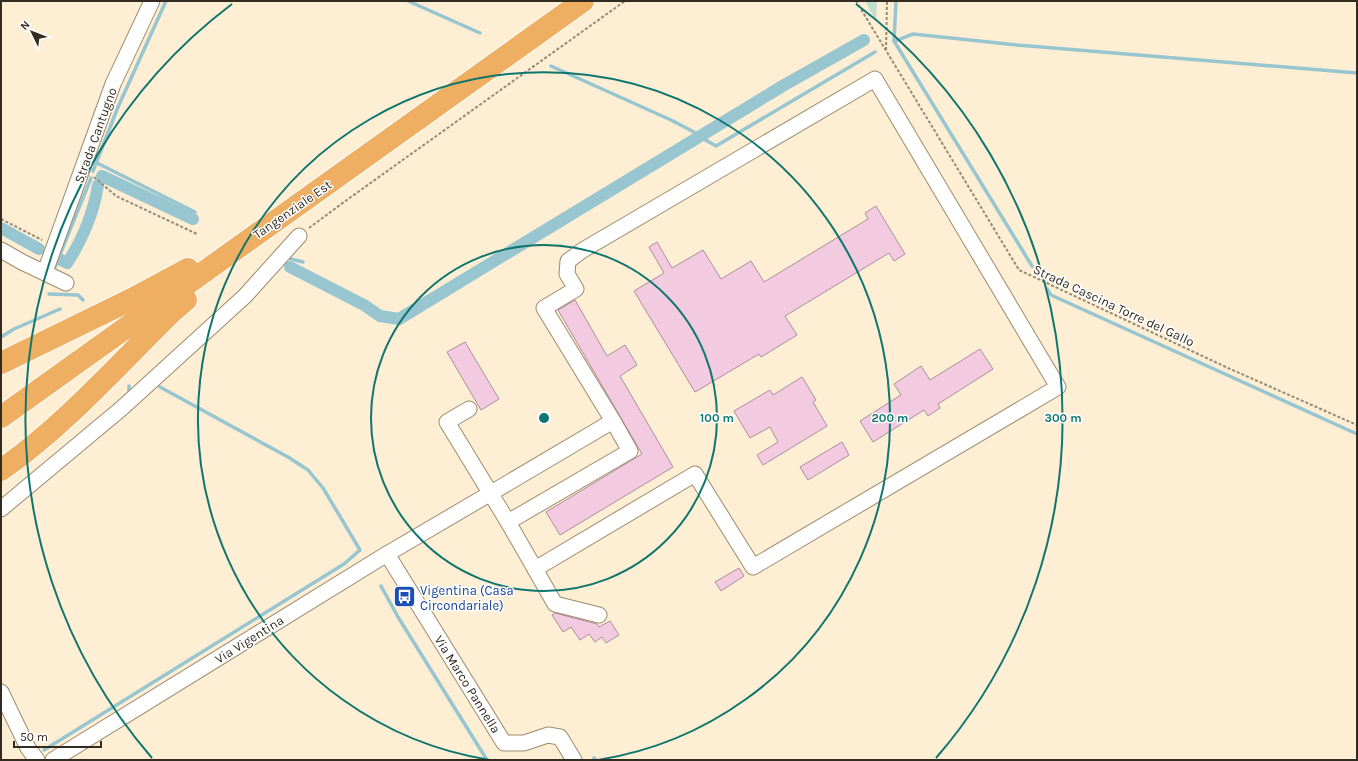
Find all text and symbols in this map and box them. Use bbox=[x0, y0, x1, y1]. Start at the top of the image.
north arrow bbox=[12, 12, 52, 52]
text: N bbox=[18, 18, 32, 33]
street label: Strada Cantugno bbox=[71, 85, 120, 185]
street label: Tangenziale Est bbox=[250, 177, 334, 242]
street label: Strada Cascina Torre del Gallo bbox=[1031, 261, 1197, 349]
centre of rings bbox=[537, 411, 551, 425]
text: 100 m bbox=[700, 411, 734, 425]
text: 200 m bbox=[872, 411, 908, 425]
text: 300 m bbox=[1044, 411, 1082, 425]
place label: Vigentina (Casa Circondariale) bbox=[420, 583, 514, 613]
bus stop icon: Vigentina (Casa Circondariale) bbox=[391, 584, 417, 610]
street label: Via Vigentina bbox=[212, 612, 286, 667]
street label: Via Marco Pannella bbox=[431, 633, 504, 736]
scale bar bbox=[14, 723, 101, 749]
text: 50 m bbox=[20, 730, 48, 744]

